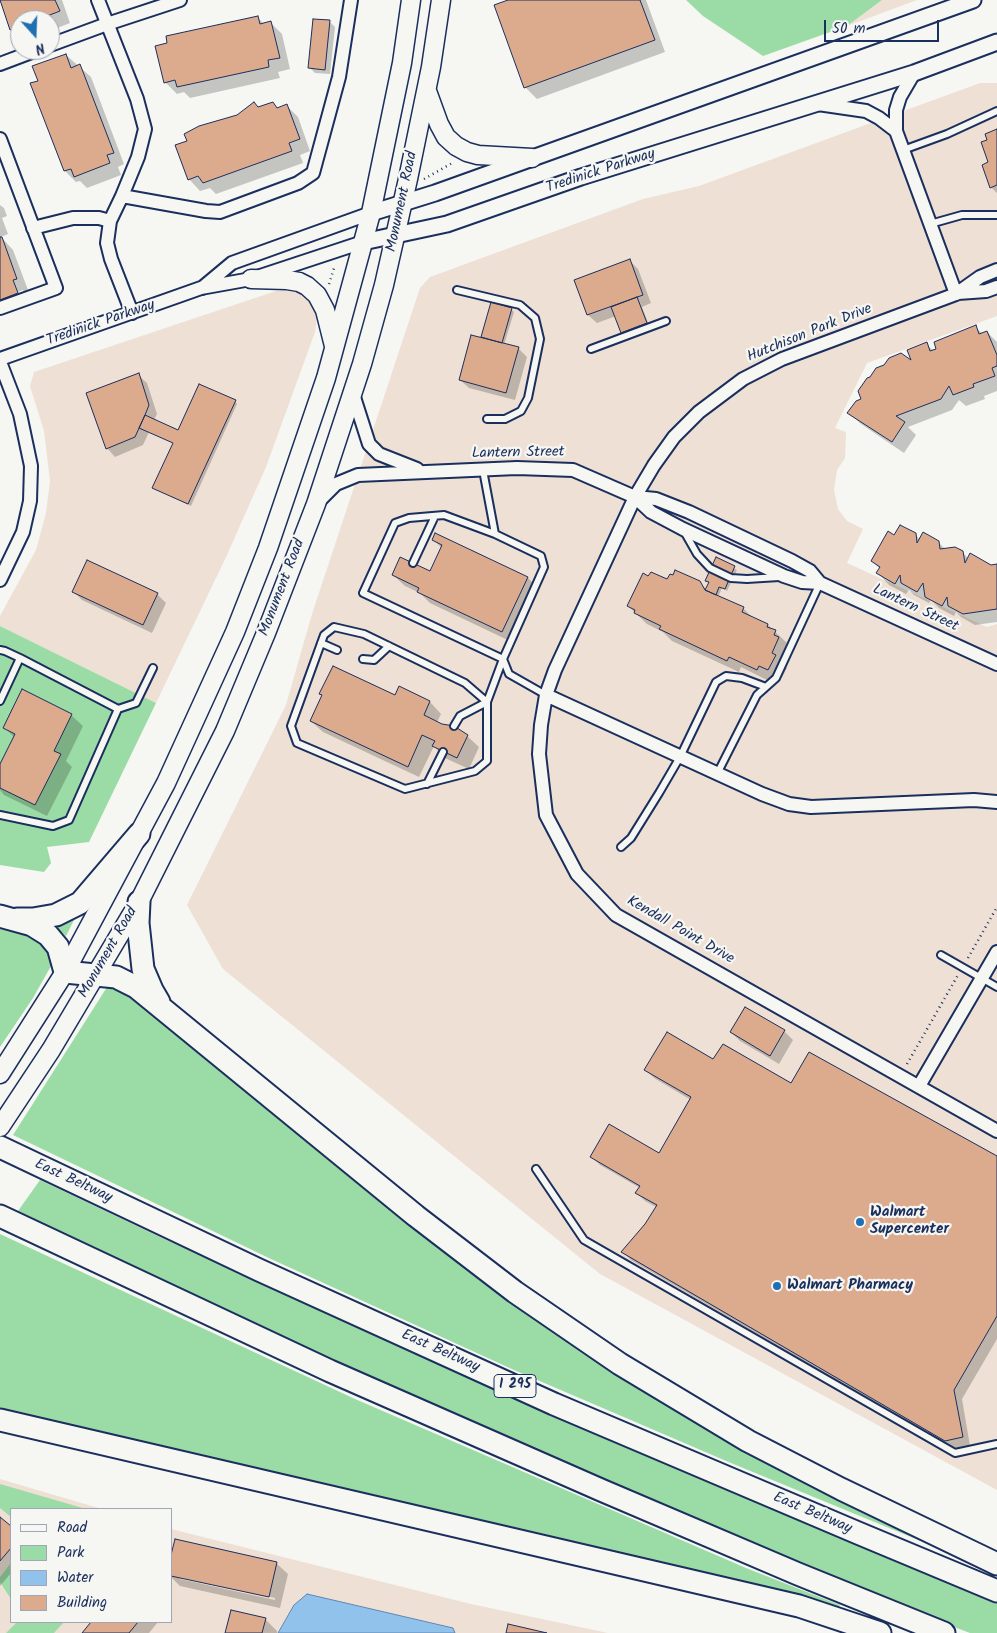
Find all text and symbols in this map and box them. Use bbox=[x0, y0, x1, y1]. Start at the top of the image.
north arrow bbox=[10, 10, 60, 60]
scale bar bbox=[827, 10, 942, 42]
text: 50 m bbox=[832, 17, 866, 41]
text: N bbox=[32, 36, 48, 60]
street label: Tredinick Parkway bbox=[544, 146, 658, 198]
street label: Monument Road bbox=[384, 150, 422, 254]
street label: Tredinick Parkway bbox=[44, 297, 158, 351]
street label: Hutchison Park Drive bbox=[745, 301, 875, 367]
street label: Lantern Street bbox=[471, 444, 565, 464]
street label: Monument Road bbox=[256, 537, 310, 639]
street label: Lantern Street bbox=[869, 581, 961, 637]
street label: Kendall Point Drive bbox=[623, 893, 737, 969]
street label: Monument Road bbox=[76, 904, 142, 1002]
street label: East Beltway bbox=[31, 1156, 115, 1208]
place label: Walmart Supercenter bbox=[870, 1204, 949, 1239]
marker: Walmart Supercenter bbox=[854, 1216, 866, 1228]
place label: Walmart Pharmacy bbox=[787, 1277, 913, 1295]
marker: Walmart Pharmacy bbox=[771, 1280, 783, 1292]
street label: East Beltway bbox=[398, 1327, 482, 1377]
road number: I 295 bbox=[494, 1374, 536, 1398]
street label: East Beltway bbox=[770, 1489, 854, 1539]
legend bbox=[10, 1508, 172, 1623]
text: Road bbox=[57, 1516, 87, 1540]
text: Park bbox=[57, 1541, 84, 1565]
text: Water bbox=[57, 1566, 93, 1590]
text: Building bbox=[57, 1591, 107, 1615]

